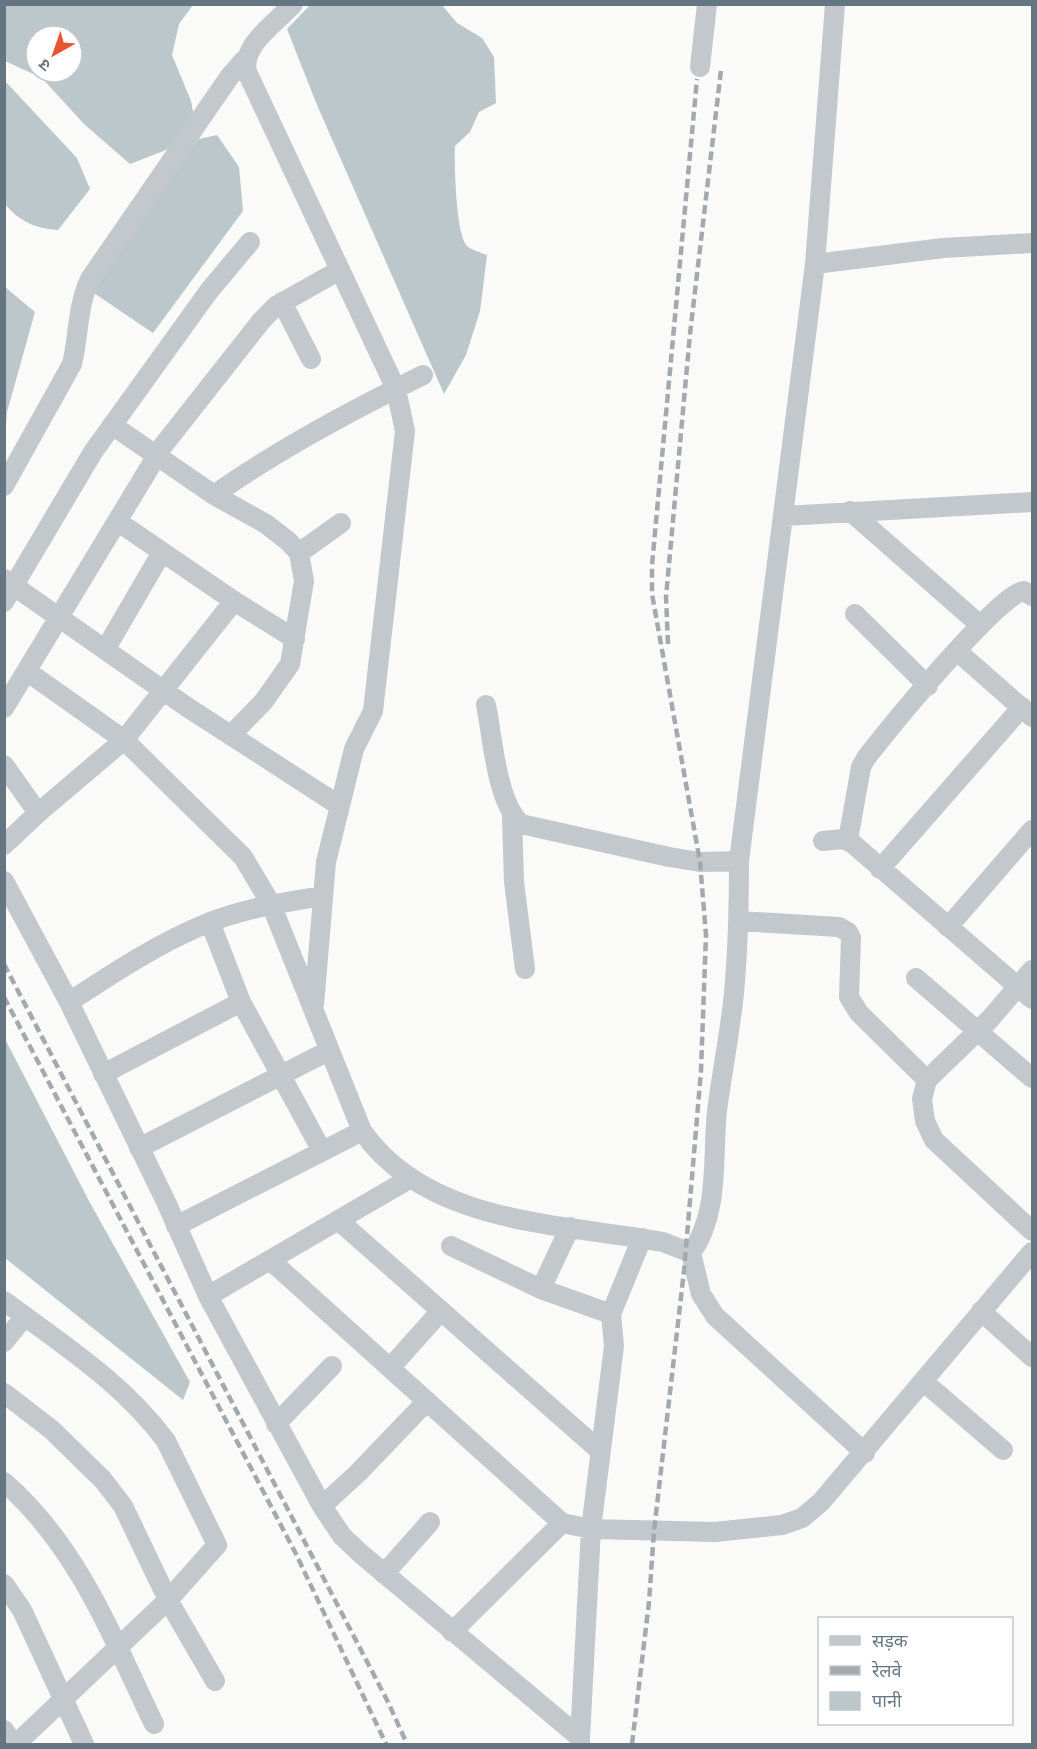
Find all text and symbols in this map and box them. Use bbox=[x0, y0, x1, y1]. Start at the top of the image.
north arrow bbox=[24, 24, 84, 84]
text: उ bbox=[35, 54, 54, 75]
legend bbox=[818, 1617, 1013, 1725]
text: सड़क bbox=[872, 1630, 909, 1652]
text: रेलवे bbox=[871, 1660, 903, 1682]
text: पानी bbox=[872, 1690, 902, 1712]

